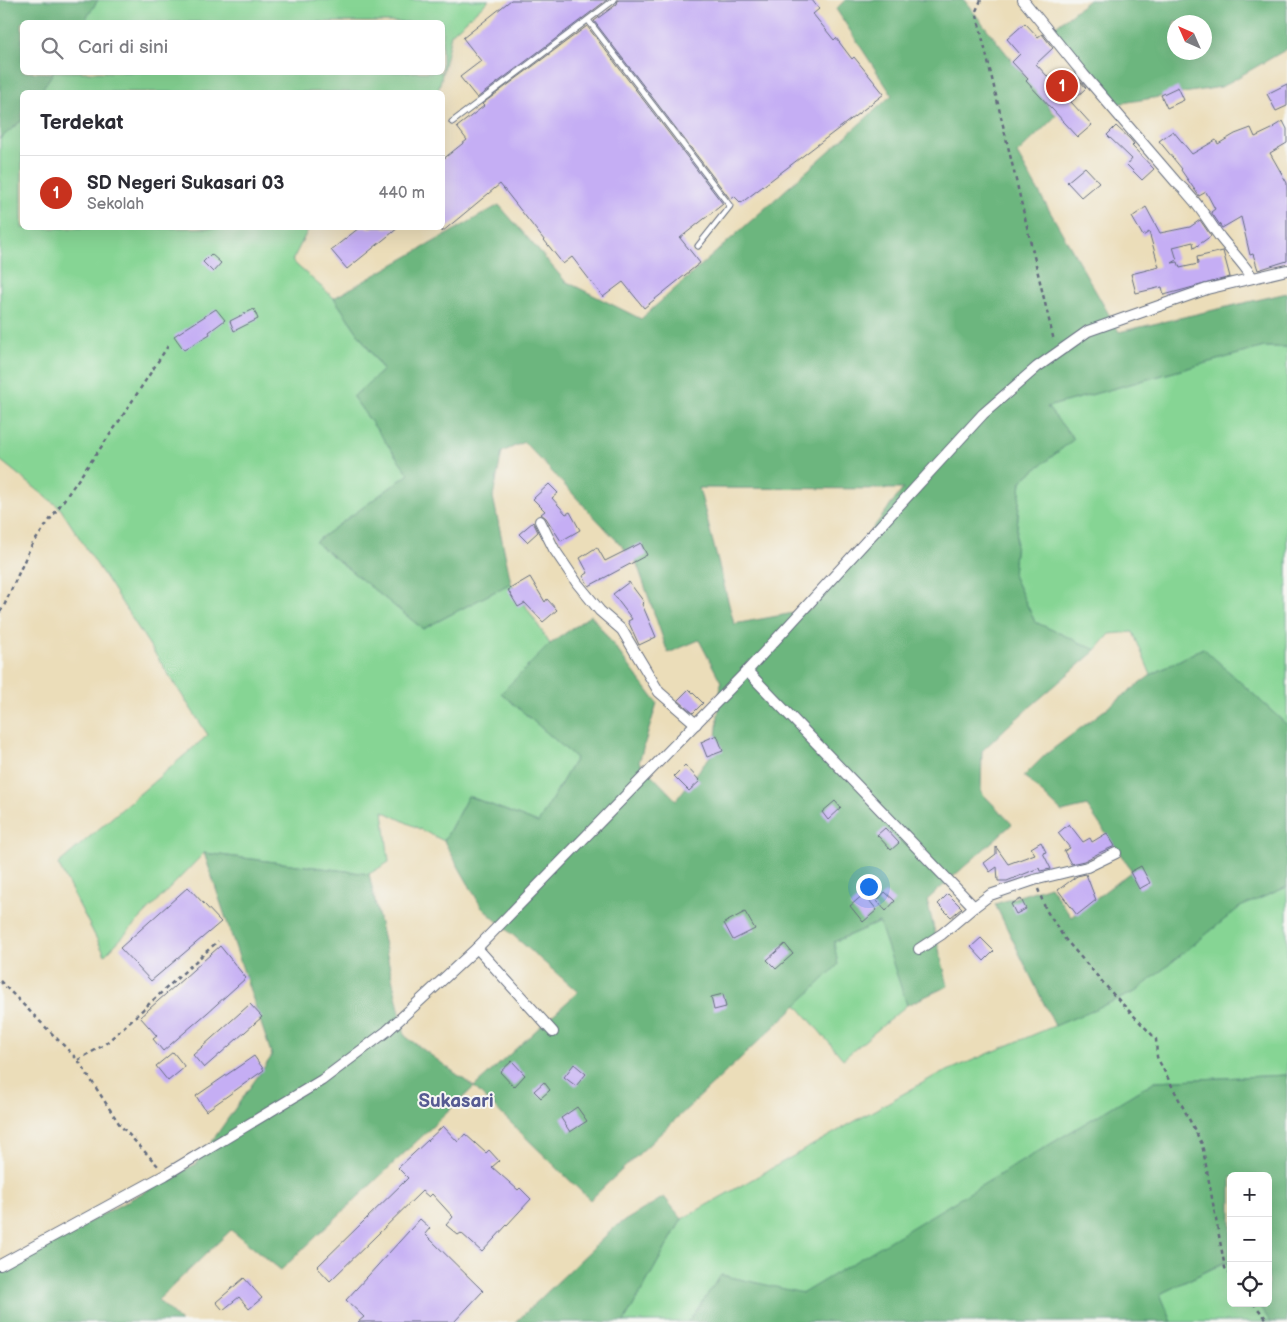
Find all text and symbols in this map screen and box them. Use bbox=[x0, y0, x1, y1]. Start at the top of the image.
north arrow bbox=[1167, 15, 1212, 60]
search box bbox=[20, 20, 445, 75]
icon: search bbox=[38, 34, 66, 62]
text: Cari di sini bbox=[78, 36, 168, 59]
pin: 1 bbox=[1046, 67, 1078, 105]
text: Terdekat bbox=[40, 110, 124, 135]
text: SD Negeri Sukasari 03 bbox=[87, 172, 284, 195]
text: 1 bbox=[53, 184, 59, 203]
text: 440 m bbox=[379, 184, 425, 203]
text: Sekolah bbox=[87, 195, 144, 214]
your location bbox=[856, 874, 882, 900]
district label: Sukasari bbox=[418, 1090, 494, 1113]
map controls bbox=[1227, 1172, 1272, 1307]
button: + bbox=[1227, 1172, 1272, 1217]
button: − bbox=[1227, 1217, 1272, 1262]
button: locate bbox=[1227, 1262, 1272, 1307]

